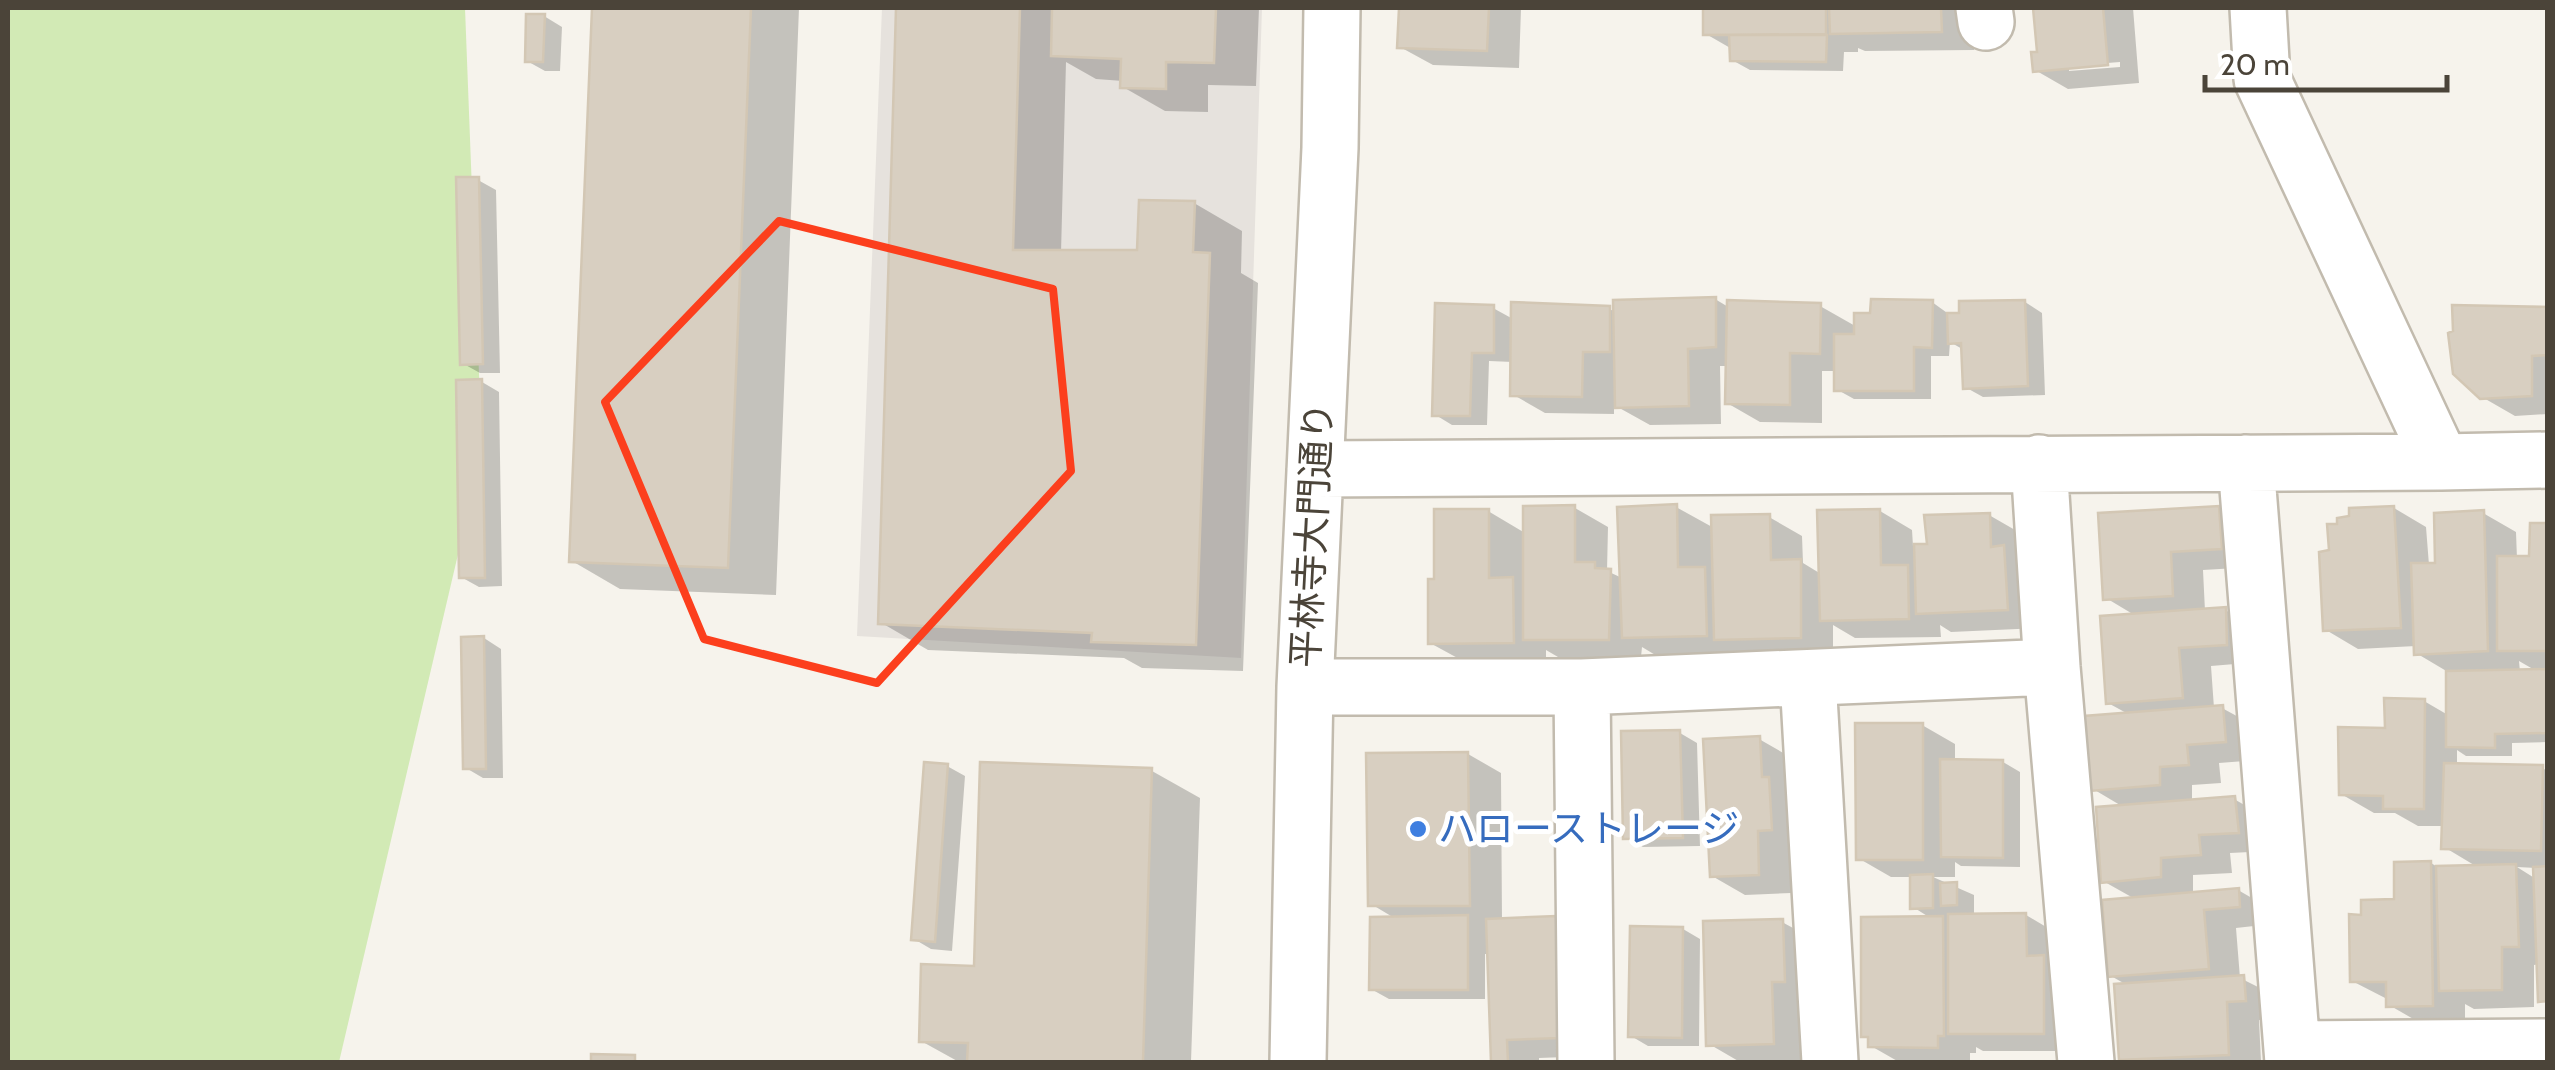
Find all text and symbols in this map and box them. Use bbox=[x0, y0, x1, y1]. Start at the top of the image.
scale bar bbox=[2205, 30, 2448, 92]
text: 20 m bbox=[2220, 46, 2290, 83]
street label: 平林寺大門通り bbox=[1281, 401, 1342, 669]
place label: ハローストレージ bbox=[1438, 805, 1739, 852]
marker: ハローストレージ bbox=[1407, 818, 1429, 840]

